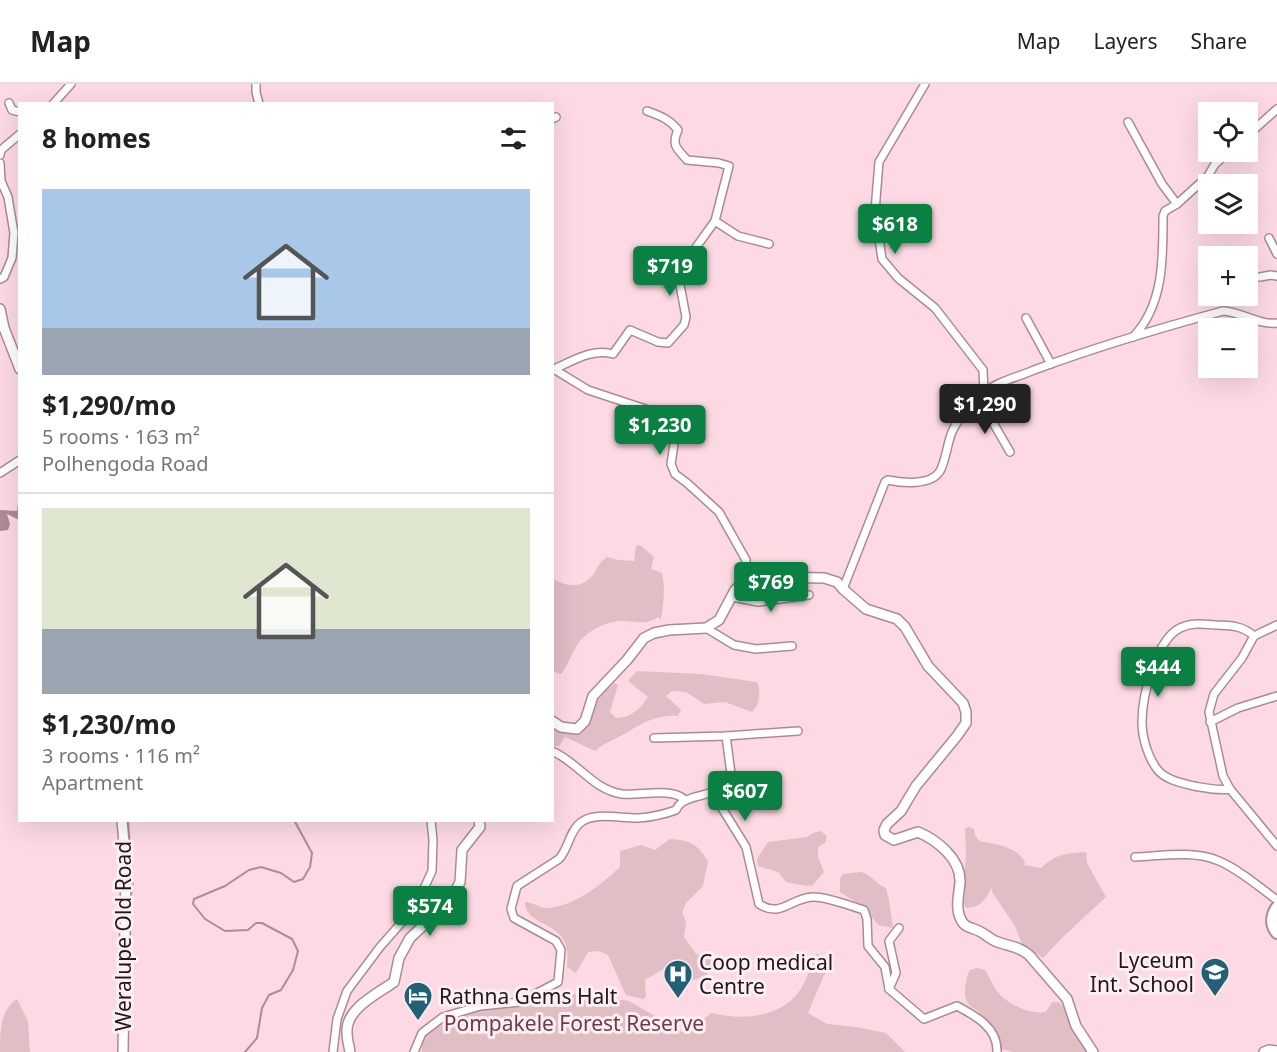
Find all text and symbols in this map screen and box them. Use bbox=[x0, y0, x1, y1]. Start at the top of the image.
text: Map bbox=[30, 22, 91, 60]
text: Map bbox=[1017, 27, 1061, 55]
text: Layers bbox=[1094, 27, 1158, 55]
text: Share bbox=[1191, 27, 1247, 55]
map controls bbox=[1198, 102, 1258, 378]
button: locate bbox=[1198, 102, 1258, 162]
text: 8 homes bbox=[42, 120, 151, 156]
icon: filters bbox=[497, 122, 530, 155]
button: layers bbox=[1198, 174, 1258, 234]
pin: $618 bbox=[859, 204, 931, 255]
text: $618 bbox=[872, 210, 918, 237]
icon: home bbox=[232, 228, 340, 336]
pin: $719 bbox=[634, 246, 706, 297]
button: + bbox=[1198, 246, 1258, 306]
text: $719 bbox=[647, 252, 693, 279]
button: − bbox=[1198, 318, 1258, 378]
pin: $1,290 bbox=[936, 384, 1034, 435]
text: $1,290/mo bbox=[42, 387, 176, 423]
text: $1,290 bbox=[954, 390, 1016, 417]
pin: $1,230 bbox=[611, 405, 709, 456]
text: $1,230 bbox=[629, 411, 691, 438]
text: 5 rooms · 163 m² bbox=[42, 423, 200, 450]
text: Polhengoda Road bbox=[42, 450, 209, 477]
icon: home bbox=[232, 547, 340, 655]
pin: $769 bbox=[735, 562, 807, 613]
text: $769 bbox=[748, 568, 794, 595]
pin: $444 bbox=[1122, 647, 1194, 698]
text: $444 bbox=[1135, 653, 1181, 680]
text: $1,230/mo bbox=[42, 706, 176, 742]
text: 3 rooms · 116 m² bbox=[42, 742, 200, 769]
text: Apartment bbox=[42, 769, 143, 796]
pin: $607 bbox=[709, 771, 781, 822]
text: $607 bbox=[722, 777, 768, 804]
street label: Weralupe Old Road bbox=[109, 841, 137, 1031]
pin: $574 bbox=[394, 886, 466, 937]
text: $574 bbox=[407, 892, 453, 919]
place label: Lyceum Int. School bbox=[1090, 946, 1194, 998]
place label: Coop medical Centre bbox=[699, 948, 833, 1000]
school or university icon: Lyceum Int. School bbox=[1199, 956, 1231, 998]
hospital icon: Coop medical Centre bbox=[662, 958, 694, 1000]
hotel icon: Rathna Gems Halt bbox=[402, 980, 434, 1022]
place label: Rathna Gems Halt bbox=[439, 982, 618, 1010]
park label: Pompakele Forest Reserve bbox=[444, 1009, 704, 1037]

